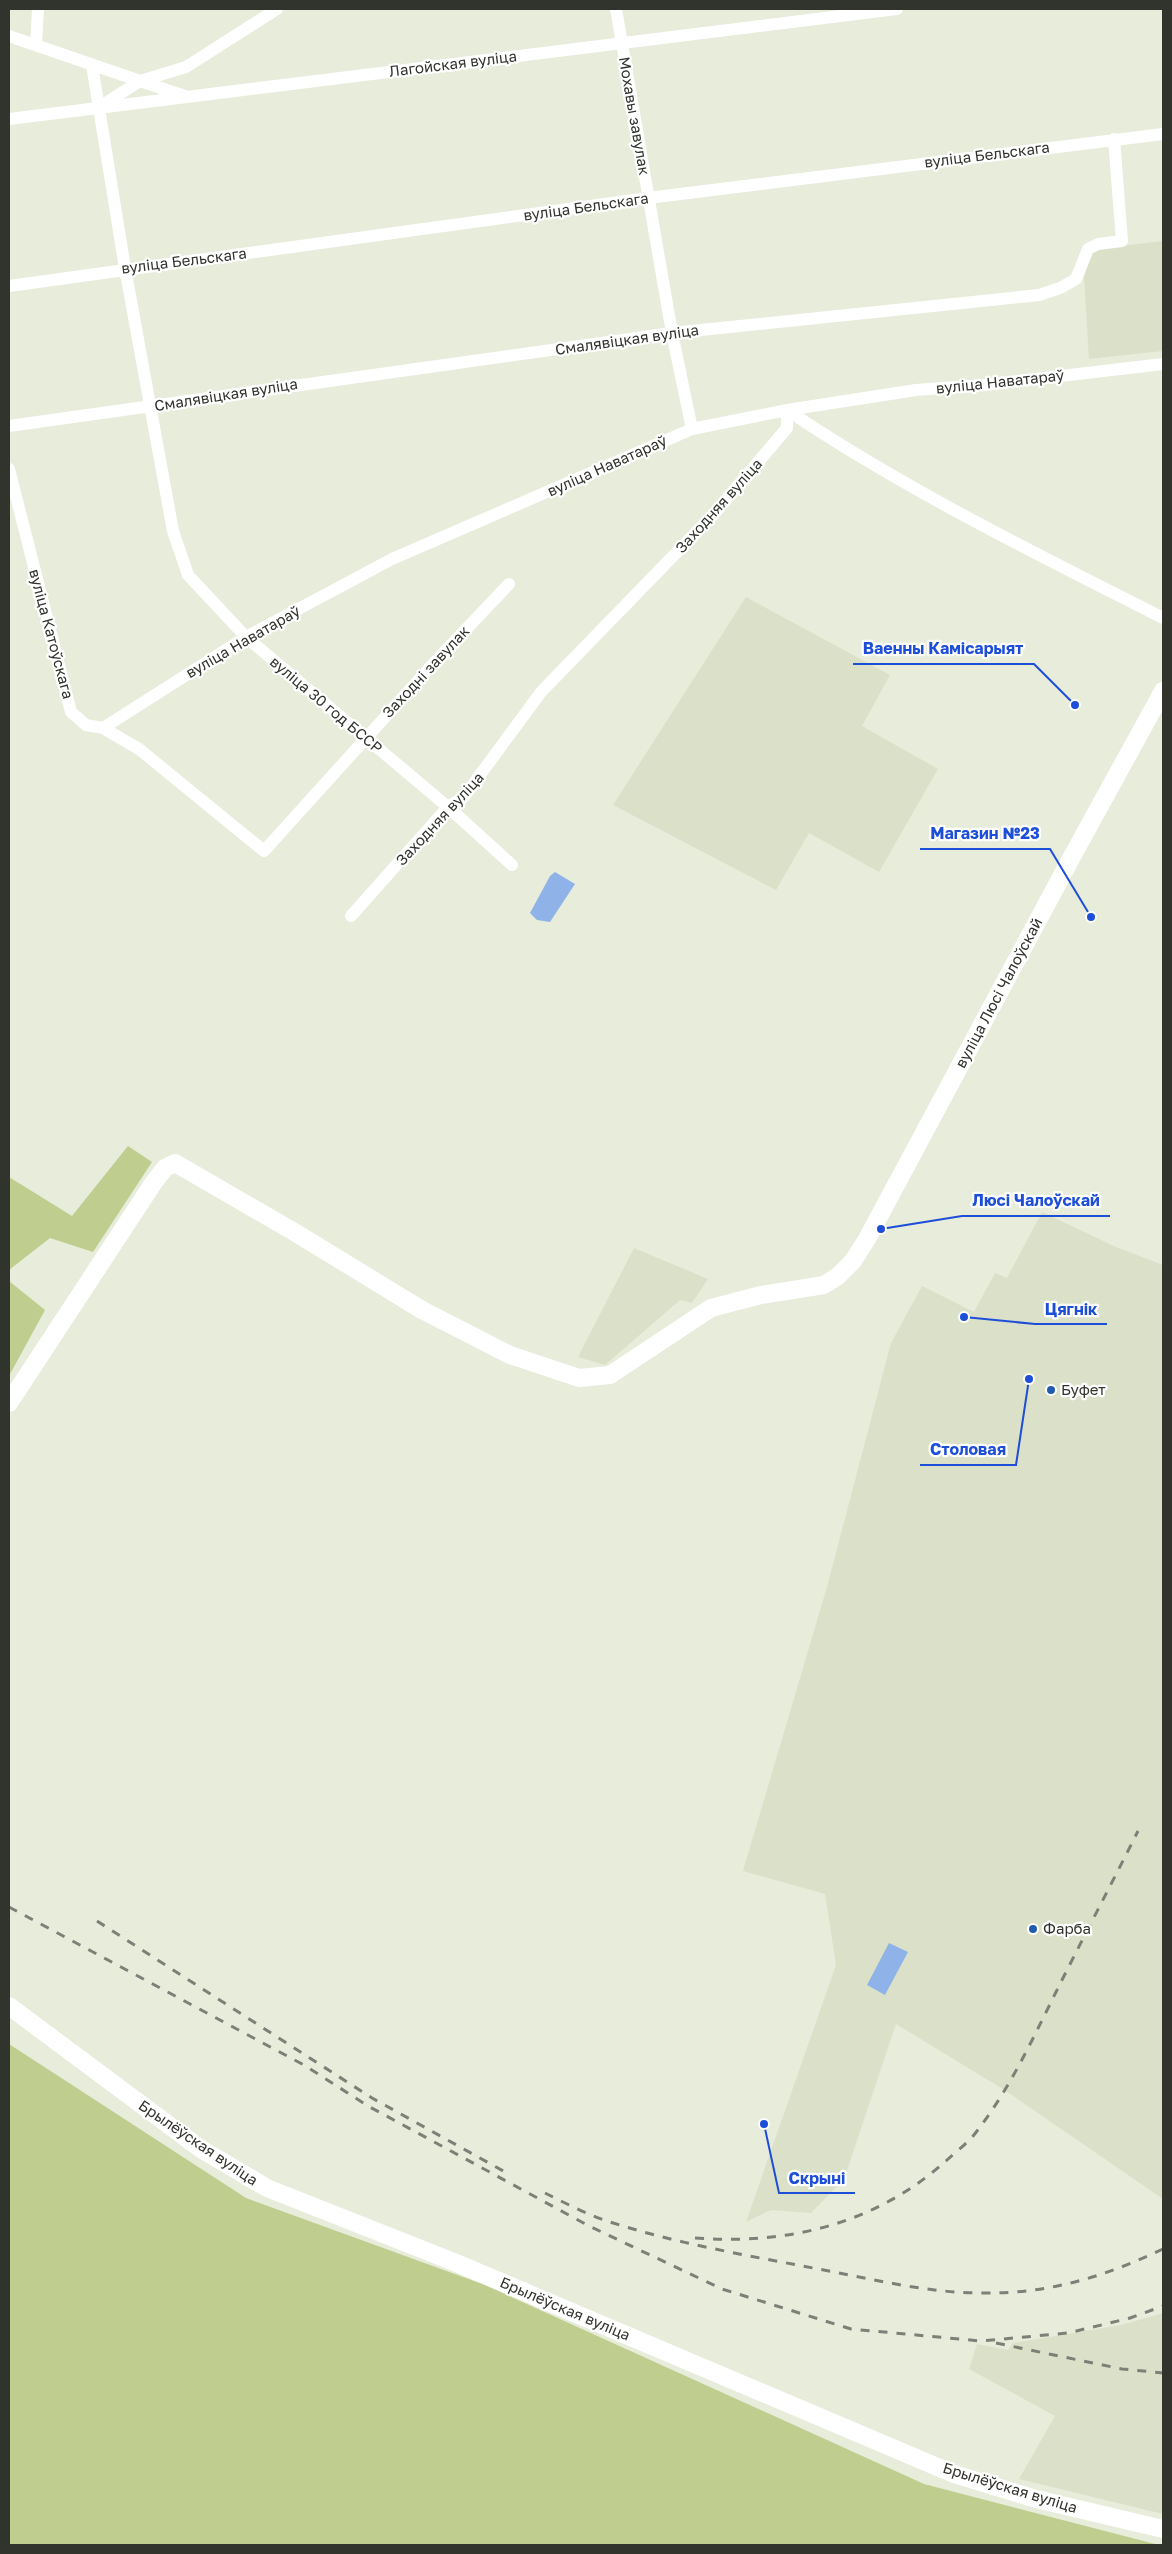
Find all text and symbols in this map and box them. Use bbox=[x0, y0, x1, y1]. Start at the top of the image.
street label: Лагойская вуліца bbox=[388, 46, 518, 80]
street label: Мохавы завулак bbox=[616, 55, 654, 177]
street label: вуліца Бельскага bbox=[923, 137, 1051, 171]
street label: вуліца Бельскага bbox=[522, 188, 650, 224]
street label: вуліца Бельскага bbox=[120, 243, 248, 277]
street label: Смалявіцкая вуліца bbox=[554, 320, 700, 358]
street label: вуліца Наватараў bbox=[935, 365, 1065, 397]
street label: Смалявіцкая вуліца bbox=[153, 374, 299, 414]
street label: вуліца Наватараў bbox=[544, 430, 670, 499]
street label: Заходняя вуліца bbox=[671, 454, 765, 556]
street label: вуліца Катоўскага bbox=[26, 567, 78, 701]
street label: вуліца Наватараў bbox=[182, 601, 303, 681]
street label: Заходні завулак bbox=[378, 621, 473, 721]
callout: Ваенны Камісарыят bbox=[853, 633, 1034, 664]
text: Ваенны Камісарыят bbox=[863, 638, 1023, 658]
street label: вуліца 30 год БССР bbox=[267, 652, 387, 757]
street label: Заходняя вуліца bbox=[391, 768, 487, 869]
callout: Магазин №23 bbox=[920, 818, 1050, 849]
text: Магазин №23 bbox=[930, 823, 1040, 843]
street label: вуліца Люсі Чалоўскай bbox=[951, 914, 1045, 1071]
callout: Люсі Чалоўскай bbox=[962, 1185, 1110, 1216]
text: Люсі Чалоўскай bbox=[972, 1190, 1100, 1210]
callout: Цягнік bbox=[1035, 1293, 1107, 1324]
text: Цягнік bbox=[1045, 1299, 1098, 1319]
place label: Буфет bbox=[1061, 1380, 1106, 1398]
marker: Буфет bbox=[1045, 1384, 1057, 1396]
callout: Столовая bbox=[920, 1434, 1016, 1465]
text: Столовая bbox=[930, 1439, 1006, 1459]
place label: Фарба bbox=[1043, 1919, 1091, 1937]
marker: Фарба bbox=[1027, 1923, 1039, 1935]
street label: Брылёўская вуліца bbox=[136, 2096, 262, 2189]
callout: Скрыні bbox=[779, 2162, 855, 2193]
text: Скрыні bbox=[789, 2168, 845, 2188]
street label: Брылёўская вуліца bbox=[498, 2272, 633, 2344]
street label: Брылёўская вуліца bbox=[941, 2458, 1080, 2516]

